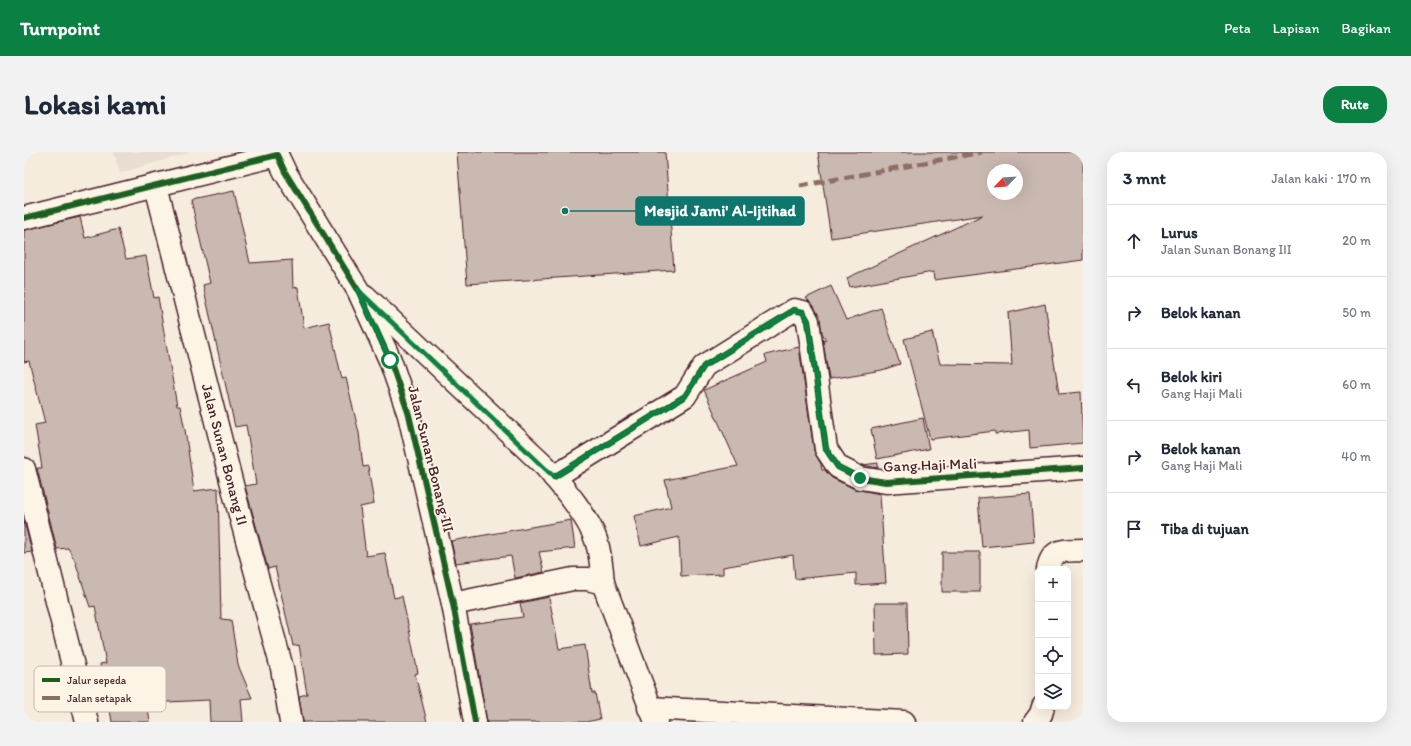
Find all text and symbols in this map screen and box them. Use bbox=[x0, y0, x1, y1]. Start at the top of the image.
text: Turnpoint bbox=[20, 17, 100, 40]
text: Peta bbox=[1224, 20, 1251, 37]
text: Lapisan bbox=[1273, 20, 1320, 37]
text: Bagikan bbox=[1342, 20, 1391, 37]
button: Rute bbox=[1323, 86, 1387, 123]
text: Lokasi kami bbox=[24, 87, 166, 121]
north arrow bbox=[987, 164, 1023, 200]
text: 3 mnt bbox=[1123, 168, 1166, 188]
text: Jalan kaki · 170 m bbox=[1271, 171, 1371, 186]
callout: Mesjid Jami' Al-Ijtihad bbox=[636, 197, 804, 225]
text: Mesjid Jami' Al-Ijtihad bbox=[644, 201, 796, 221]
text: Lurus bbox=[1161, 224, 1198, 242]
icon: ahead bbox=[1123, 230, 1145, 252]
text: 20 m bbox=[1342, 233, 1371, 248]
text: Jalan Sunan Bonang III bbox=[1161, 242, 1292, 257]
icon: right bbox=[1123, 302, 1145, 324]
text: Belok kanan bbox=[1161, 304, 1241, 322]
text: 50 m bbox=[1342, 305, 1371, 320]
route start bbox=[381, 351, 399, 369]
text: Belok kiri bbox=[1161, 368, 1222, 386]
icon: left bbox=[1123, 374, 1145, 396]
text: 60 m bbox=[1342, 377, 1371, 392]
street label: Jalan Sunan Bonang II bbox=[198, 382, 251, 527]
street label: Jalan Sunan Bonang III bbox=[404, 384, 458, 534]
text: Gang Haji Mali bbox=[1161, 386, 1242, 401]
text: Belok kanan bbox=[1161, 440, 1241, 458]
icon: right bbox=[1123, 446, 1145, 468]
text: 40 m bbox=[1341, 449, 1371, 464]
street label: Gang Haji Mali bbox=[883, 454, 977, 476]
text: Gang Haji Mali bbox=[1161, 458, 1242, 473]
route end bbox=[851, 469, 869, 487]
icon: arrive bbox=[1123, 518, 1145, 540]
text: Tiba di tujuan bbox=[1161, 520, 1249, 538]
map controls bbox=[1035, 566, 1071, 710]
button: + bbox=[1035, 566, 1071, 602]
button: − bbox=[1035, 602, 1071, 638]
button: locate bbox=[1035, 638, 1071, 674]
legend bbox=[34, 666, 166, 712]
text: Jalur sepeda bbox=[67, 674, 127, 687]
button: layers bbox=[1035, 674, 1071, 710]
text: Jalan setapak bbox=[67, 692, 132, 705]

